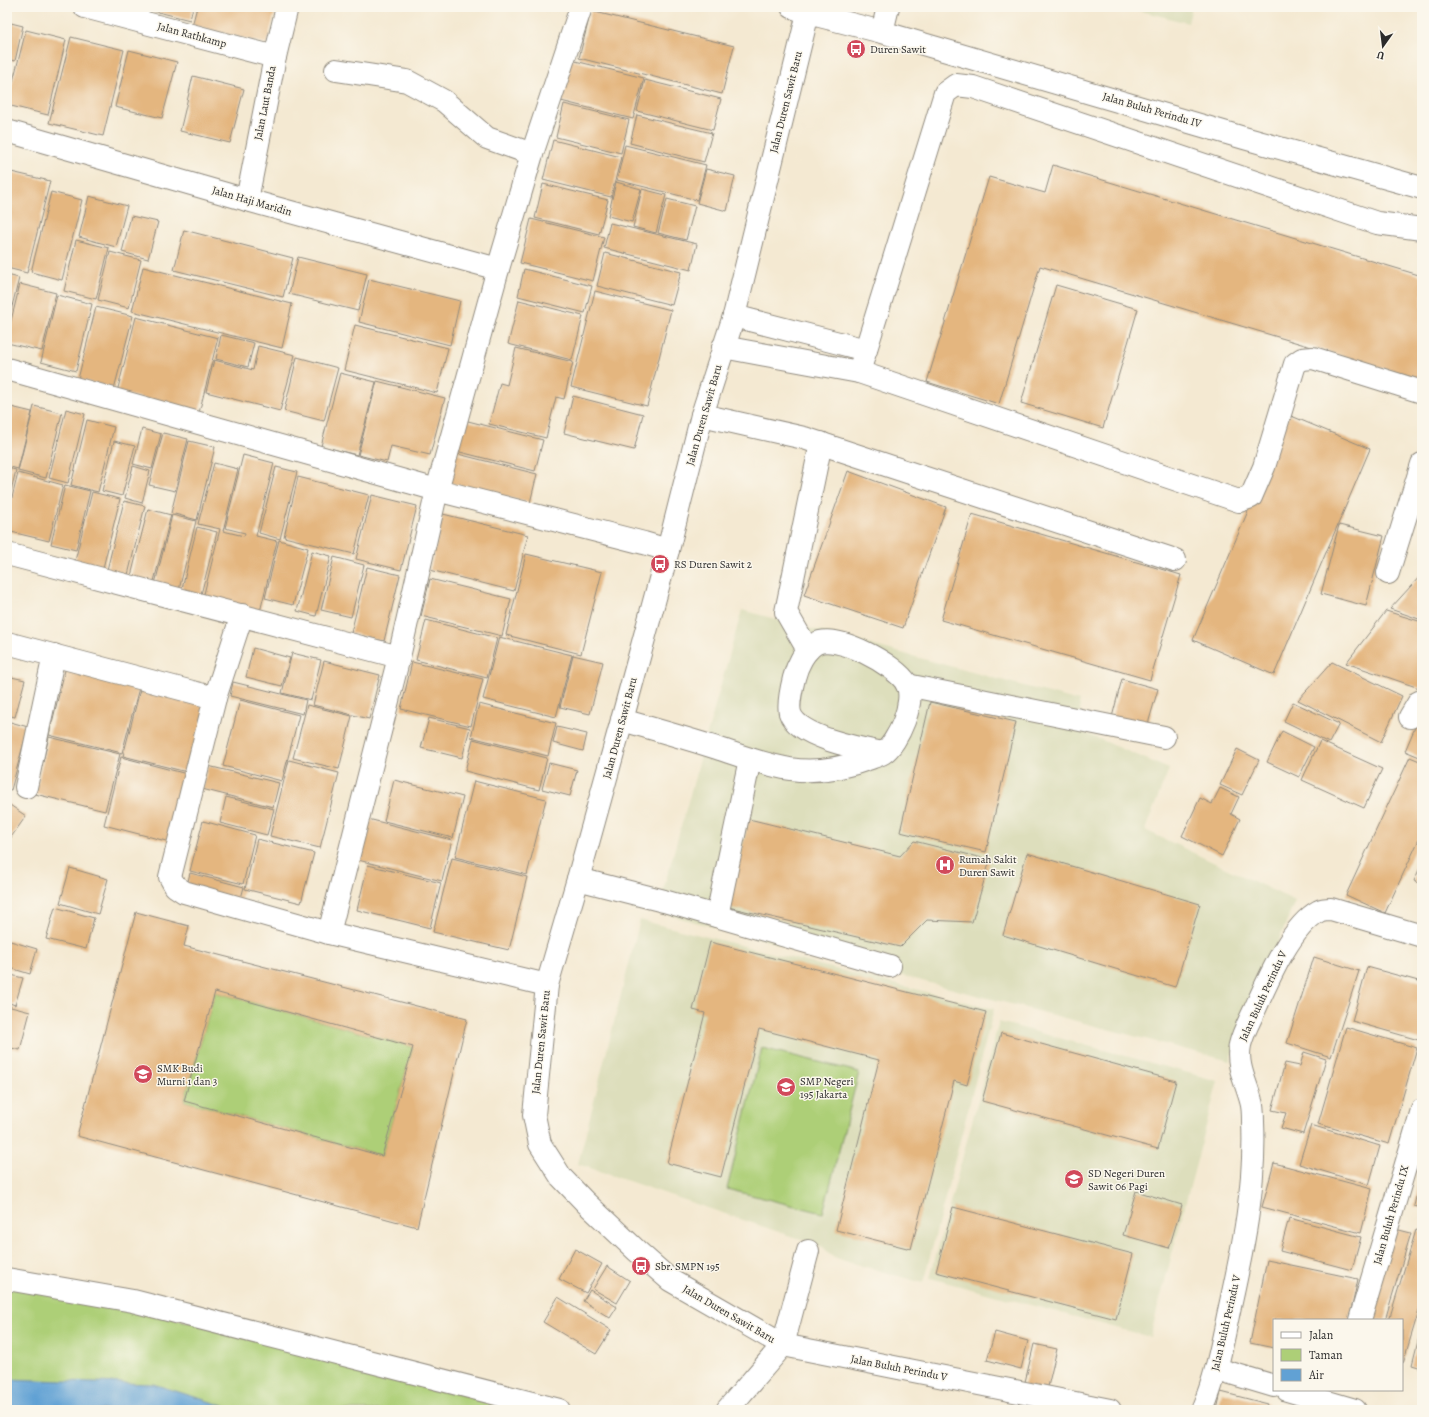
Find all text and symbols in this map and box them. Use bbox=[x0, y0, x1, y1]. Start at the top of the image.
street label: Jalan Rathkamp bbox=[156, 19, 228, 51]
north arrow bbox=[1363, 26, 1403, 66]
bus stop icon: Duren Sawit bbox=[845, 38, 867, 60]
place label: Duren Sawit bbox=[870, 42, 926, 57]
text: U bbox=[1375, 47, 1386, 63]
street label: Jalan Duren Sawit Baru bbox=[766, 50, 806, 154]
street label: Jalan Laut Banda bbox=[250, 64, 280, 142]
street label: Jalan Buluh Perindu IV bbox=[1101, 89, 1203, 131]
street label: Jalan Haji Maridin bbox=[210, 182, 294, 220]
street label: Jalan Duren Sawit Baru bbox=[682, 363, 726, 467]
bus stop icon: RS Duren Sawit 2 bbox=[649, 553, 671, 575]
place label: RS Duren Sawit 2 bbox=[674, 557, 752, 572]
street label: Jalan Duren Sawit Baru bbox=[599, 676, 641, 780]
place label: Rumah Sakit Duren Sawit bbox=[959, 852, 1017, 880]
hospital icon: Rumah Sakit Duren Sawit bbox=[934, 854, 956, 876]
street label: Jalan Buluh Perindu V bbox=[1235, 948, 1291, 1044]
street label: Jalan Duren Sawit Baru bbox=[528, 989, 554, 1095]
place label: SMK Budi Murni 1 dan 3 bbox=[157, 1061, 217, 1089]
school or university icon: SMK Budi Murni 1 dan 3 bbox=[132, 1063, 154, 1085]
place label: SMP Negeri 195 Jakarta bbox=[800, 1074, 854, 1102]
school or university icon: SMP Negeri 195 Jakarta bbox=[775, 1076, 797, 1098]
street label: Jalan Buluh Perindu IX bbox=[1370, 1163, 1413, 1266]
place label: SD Negeri Duren Sawit 06 Pagi bbox=[1088, 1166, 1165, 1194]
school or university icon: SD Negeri Duren Sawit 06 Pagi bbox=[1063, 1168, 1085, 1190]
bus stop icon: Sbr. SMPN 195 bbox=[630, 1255, 652, 1277]
place label: Sbr. SMPN 195 bbox=[655, 1259, 720, 1274]
street label: Jalan Buluh Perindu V bbox=[1208, 1273, 1244, 1373]
street label: Jalan Duren Sawit Baru bbox=[680, 1281, 778, 1347]
legend bbox=[1273, 1319, 1403, 1391]
text: Jalan bbox=[1309, 1327, 1334, 1343]
text: Taman bbox=[1309, 1347, 1343, 1363]
street label: Jalan Buluh Perindu V bbox=[849, 1351, 949, 1385]
text: Air bbox=[1308, 1367, 1324, 1383]

